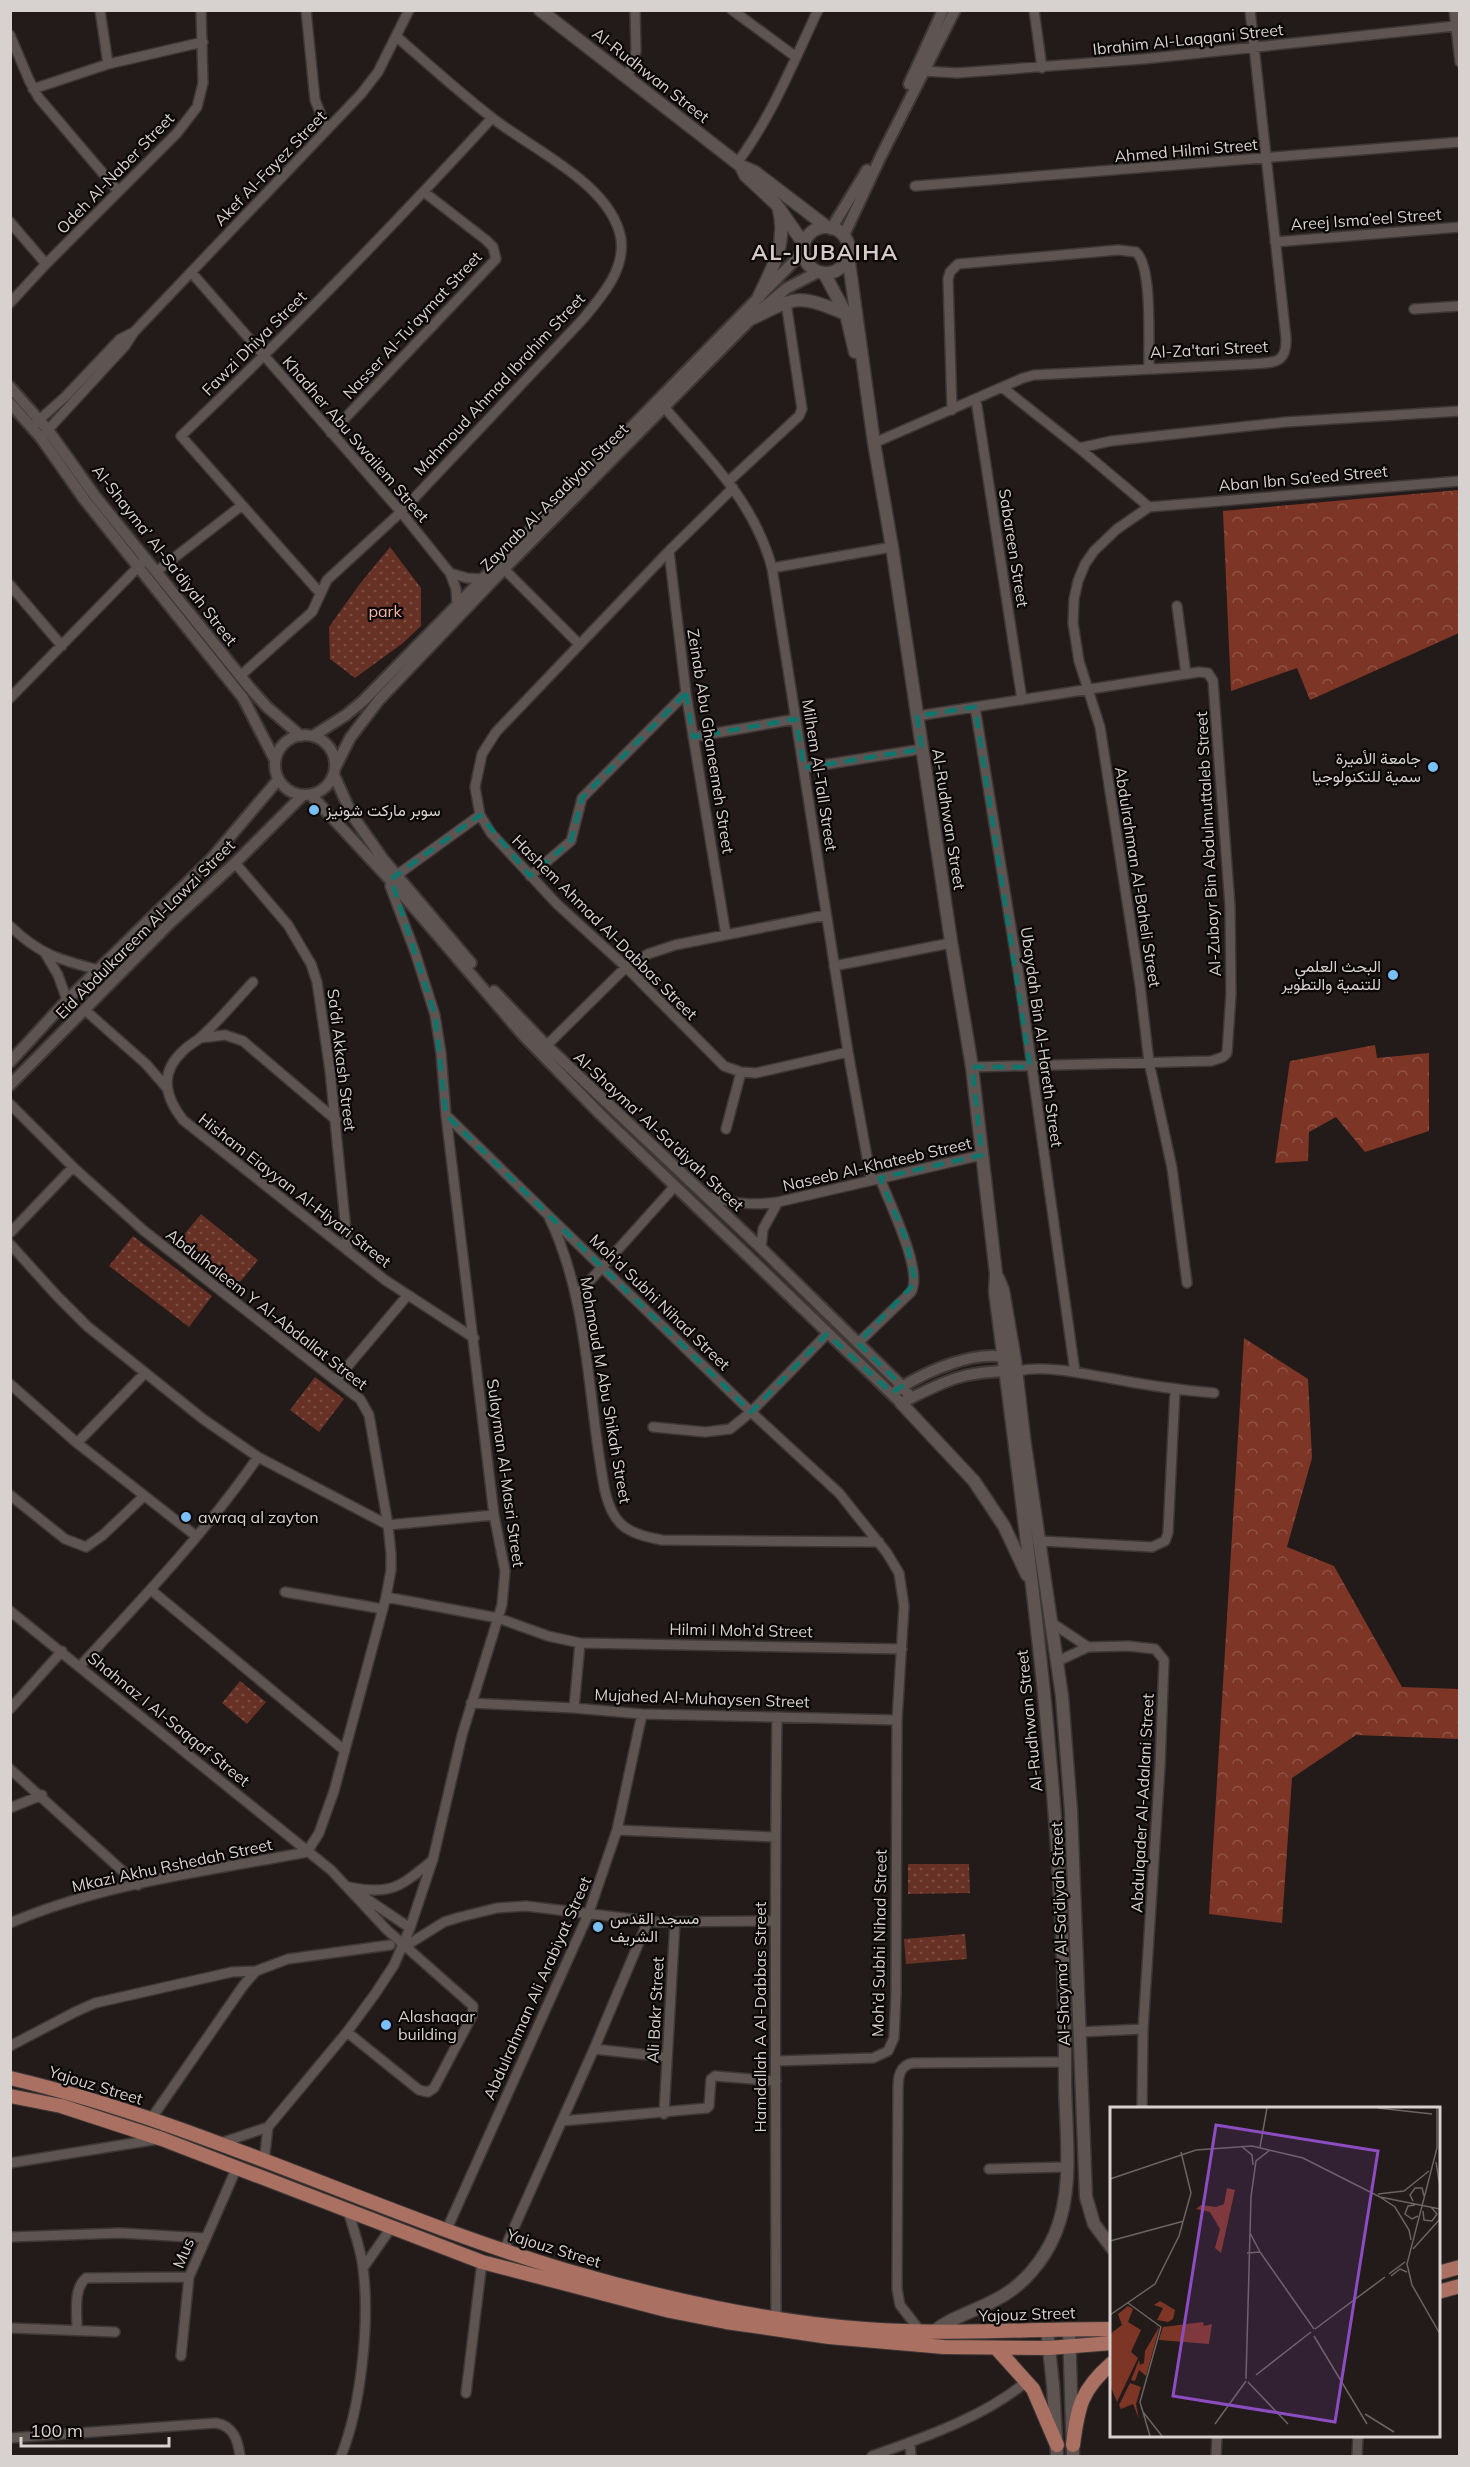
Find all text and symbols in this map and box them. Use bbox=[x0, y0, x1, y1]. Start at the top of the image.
street label: Ibrahim Al-Laqqani Street bbox=[1092, 19, 1285, 59]
street label: Al-Rudhwan Street bbox=[589, 23, 714, 127]
street label: Akef Al-Fayez Street bbox=[210, 106, 330, 230]
street label: Odeh Al-Naber Street bbox=[52, 108, 178, 238]
street label: Ahmed Hilmi Street bbox=[1113, 134, 1259, 166]
street label: Areej Isma’eel Street bbox=[1290, 204, 1442, 234]
district label: AL-JUBAIHA bbox=[751, 238, 899, 266]
street label: Nasser Al-Tu’aymat Street bbox=[338, 247, 486, 403]
street label: Fawzi Dhiya Street bbox=[198, 286, 311, 399]
street label: Mahmoud Ahmad Ibrahim Street bbox=[409, 288, 589, 479]
street label: Al-Za'tari Street bbox=[1149, 336, 1269, 362]
street label: Khadher Abu Swailem Street bbox=[278, 352, 434, 526]
street label: Zaynab Al-Asadiyah Street bbox=[476, 419, 632, 575]
street label: Al-Shayma’ Al-Sa’diyah Street bbox=[88, 461, 242, 650]
street label: Aban Ibn Sa’eed Street bbox=[1218, 461, 1389, 495]
street label: Sabareen Street bbox=[995, 487, 1033, 609]
park label: park bbox=[368, 601, 402, 621]
street label: Zeinab Abu Ghaneemeh Street bbox=[683, 627, 739, 855]
street label: Milhem Al-Tall Street bbox=[798, 698, 842, 853]
street label: Al-Zubayr Bin Abdulmuttaleb Street bbox=[1191, 711, 1225, 977]
street label: Al-Rudhwan Street bbox=[928, 747, 970, 891]
place label: جامعة الأميرة سمية للتكنولوجيا bbox=[1312, 748, 1421, 787]
marker: جامعة الأميرة سمية للتكنولوجيا bbox=[1426, 760, 1440, 774]
street label: Abdulrahman Al-Baheli Street bbox=[1111, 765, 1165, 989]
place label: سوبر ماركت شونيز bbox=[325, 800, 441, 821]
marker: سوبر ماركت شونيز bbox=[307, 803, 321, 817]
street label: Hashem Ahmad Al-Dabbas Street bbox=[508, 830, 702, 1024]
street label: Eid Abdulkareem Al-Lawzi Street bbox=[51, 835, 239, 1023]
street label: Ubaydah Bin Al-Hareth Street bbox=[1017, 926, 1067, 1149]
place label: البحث العلمي للتنمية والتطوير bbox=[1281, 956, 1381, 995]
marker: البحث العلمي للتنمية والتطوير bbox=[1386, 968, 1400, 982]
street label: Sa’di Akkash Street bbox=[323, 988, 361, 1133]
street label: Al-Shayma' Al-Sa'diyah Street bbox=[570, 1047, 748, 1215]
street label: Hisham Eiayyan Al-Hiyari Street bbox=[195, 1109, 395, 1272]
street label: Naseeb Al-Khateeb Street bbox=[781, 1132, 974, 1195]
street label: Abdulhaleem Y Al-Abdallat Street bbox=[162, 1224, 372, 1394]
street label: Moh’d Subhi Nihad Street bbox=[586, 1230, 735, 1375]
street label: Mohmoud M Abu Shikah Street bbox=[576, 1275, 636, 1505]
street label: Sulayman Al-Masri Street bbox=[483, 1378, 529, 1569]
place label: awraq al zayton bbox=[198, 1507, 319, 1527]
marker: awraq al zayton bbox=[179, 1510, 193, 1524]
street label: Hilmi I Moh’d Street bbox=[669, 1619, 813, 1641]
street label: Shahnaz I Al-Saqqaf Street bbox=[84, 1648, 254, 1791]
street label: Al-Rudhwan Street bbox=[1012, 1649, 1046, 1793]
street label: Mujahed Al-Muhaysen Street bbox=[594, 1684, 810, 1712]
street label: Abdulqader Al-Adalani Street bbox=[1126, 1692, 1158, 1913]
street label: Al-Shayma’ Al-Sa’diyah Street bbox=[1046, 1821, 1074, 2046]
street label: Mkazi Akhu Rshedah Street bbox=[70, 1834, 274, 1896]
street label: Moh’d Subhi Nihad Street bbox=[867, 1849, 891, 2037]
street label: Abdulrahman Ali Arabiyat Street bbox=[479, 1873, 595, 2103]
street label: Hamdallah A Al-Dabbas Street bbox=[750, 1901, 770, 2132]
place label: مسجد القدس الشريف bbox=[610, 1908, 699, 1947]
marker: مسجد القدس الشريف bbox=[591, 1920, 605, 1934]
street label: Ali Bakr Street bbox=[642, 1956, 668, 2064]
place label: Alashaqar building bbox=[398, 2006, 475, 2044]
marker: Alashaqar building bbox=[379, 2018, 393, 2032]
street label: Yajouz Street bbox=[46, 2061, 146, 2109]
inset map bbox=[1110, 2107, 1440, 2437]
street label: Yajouz Street bbox=[504, 2224, 604, 2272]
street label: Mus bbox=[168, 2235, 198, 2271]
street label: Yajouz Street bbox=[977, 2302, 1076, 2326]
scale bar bbox=[21, 2410, 170, 2448]
text: 100 m bbox=[30, 2419, 83, 2442]

